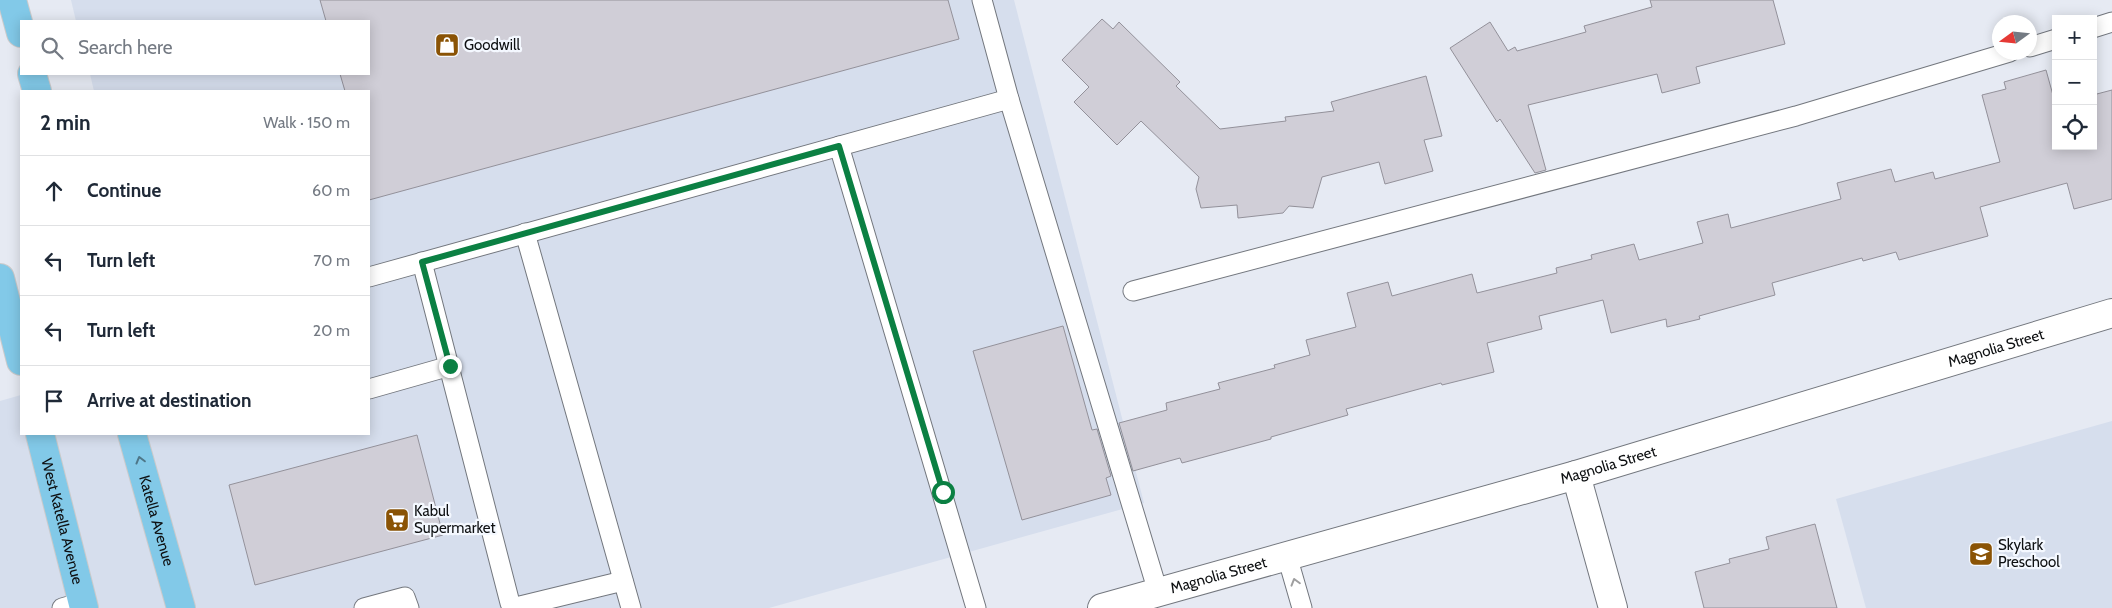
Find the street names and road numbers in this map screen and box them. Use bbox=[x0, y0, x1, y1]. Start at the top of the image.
street label: Magnolia Street bbox=[1946, 325, 2046, 371]
street label: Magnolia Street bbox=[1558, 442, 1658, 488]
street label: West Katella Avenue bbox=[37, 456, 87, 587]
street label: Katella Avenue bbox=[135, 473, 178, 568]
street label: Magnolia Street bbox=[1168, 553, 1269, 597]

